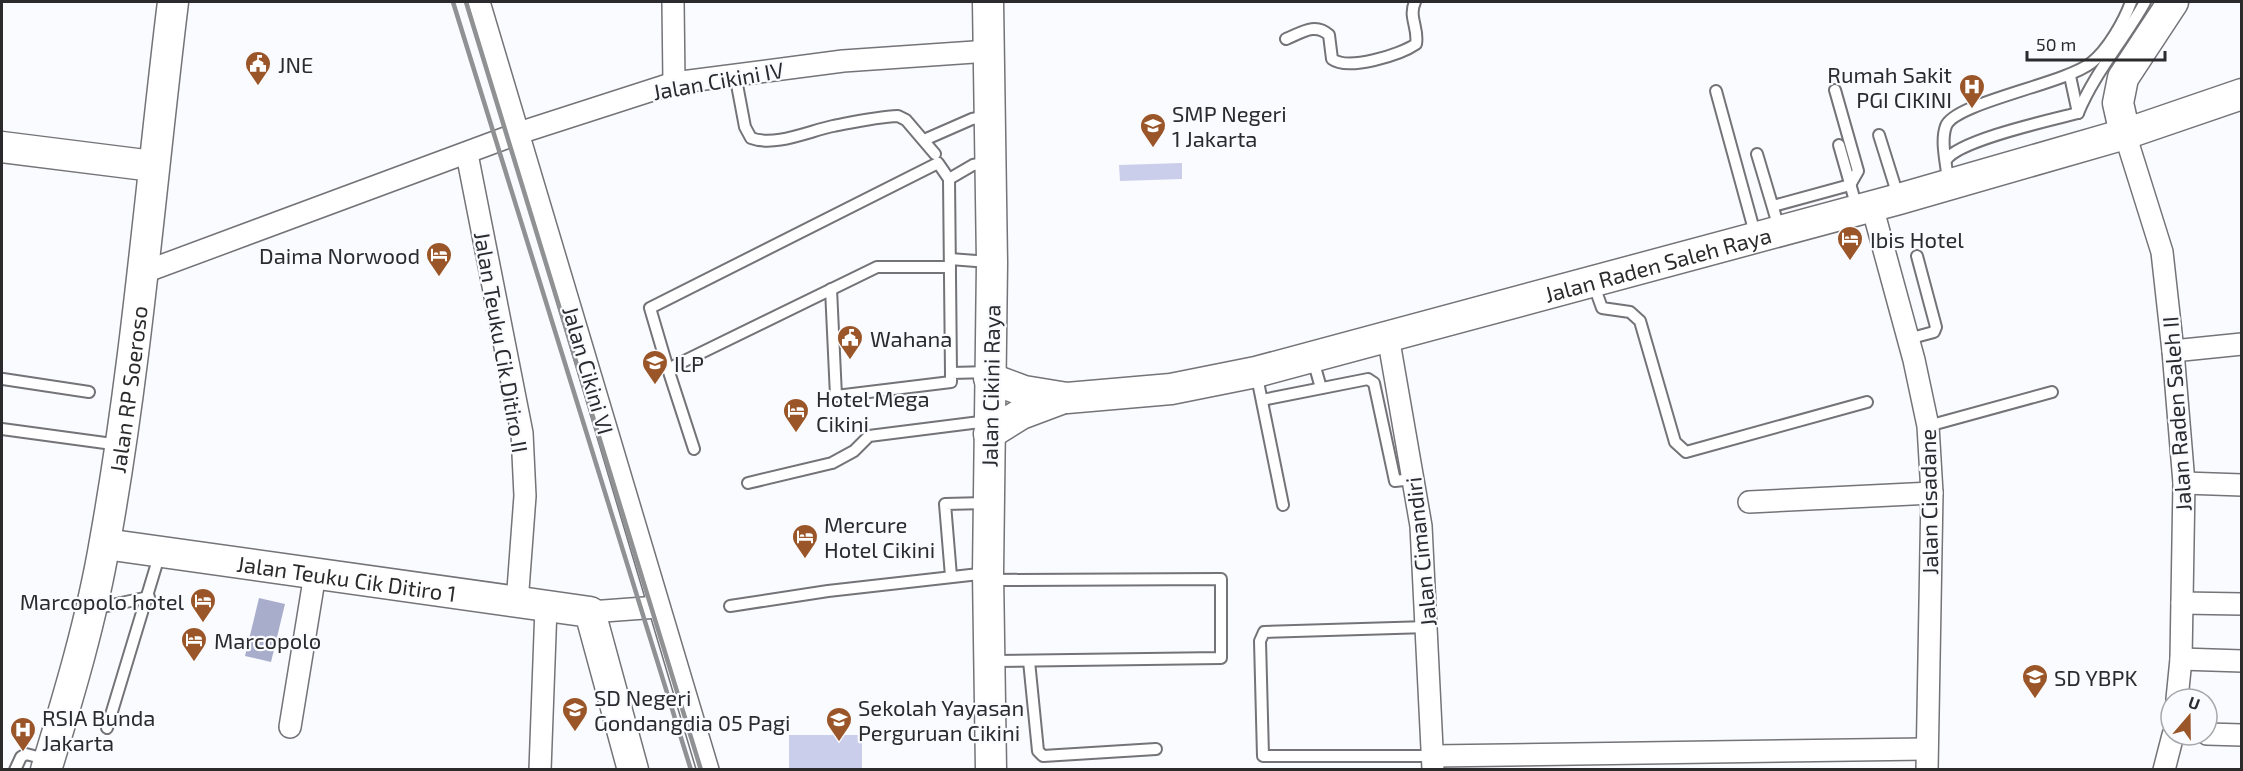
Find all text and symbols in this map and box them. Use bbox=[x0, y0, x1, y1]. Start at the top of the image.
scale bar bbox=[2027, 24, 2165, 62]
text: 50 m bbox=[2036, 33, 2076, 55]
public building icon: JNE bbox=[243, 49, 273, 87]
place label: JNE bbox=[278, 51, 313, 77]
street label: Jalan Cikini IV bbox=[650, 56, 786, 104]
place label: Rumah Sakit PGI CIKINI bbox=[1827, 61, 1952, 112]
hospital icon: Rumah Sakit PGI CIKINI bbox=[1957, 72, 1987, 110]
place label: SMP Negeri 1 Jakarta bbox=[1172, 100, 1287, 151]
school or university icon: SMP Negeri 1 Jakarta bbox=[1138, 111, 1168, 149]
street label: Jalan Raden Saleh Raya bbox=[1542, 221, 1774, 307]
hotel icon: Ibis Hotel bbox=[1835, 224, 1865, 262]
place label: Ibis Hotel bbox=[1870, 226, 1964, 252]
street label: Jalan Teuku Cik Ditiro II bbox=[470, 229, 534, 455]
hotel icon: Daima Norwood bbox=[424, 240, 454, 278]
place label: Daima Norwood bbox=[259, 242, 420, 268]
street label: Jalan Cikini VI bbox=[558, 303, 620, 437]
street label: Jalan RP Soeroso bbox=[104, 304, 152, 475]
street label: Jalan Cikini Raya bbox=[976, 304, 1004, 468]
street label: Jalan Raden Saleh II bbox=[2156, 316, 2196, 512]
public building icon: Wahana bbox=[835, 323, 865, 361]
place label: Wahana bbox=[870, 325, 952, 351]
school or university icon: ILP bbox=[640, 348, 670, 386]
place label: ILP bbox=[674, 350, 704, 376]
place label: Hotel Mega Cikini bbox=[816, 385, 930, 436]
hotel icon: Hotel Mega Cikini bbox=[781, 396, 811, 434]
street label: Jalan Cisadane bbox=[1914, 429, 1942, 575]
street label: Jalan Cimandiri bbox=[1399, 476, 1441, 628]
place label: Mercure Hotel Cikini bbox=[824, 511, 935, 562]
hotel icon: Mercure Hotel Cikini bbox=[790, 522, 820, 560]
street label: Jalan Teuku Cik Ditiro 1 bbox=[235, 550, 458, 606]
hotel icon: Marcopolo hotel bbox=[188, 586, 218, 624]
place label: Marcopolo hotel bbox=[20, 588, 184, 614]
hotel icon: Marcopolo bbox=[179, 625, 209, 663]
place label: Marcopolo bbox=[214, 627, 321, 653]
school or university icon: SD YBPK bbox=[2020, 662, 2050, 700]
place label: SD YBPK bbox=[2054, 664, 2137, 690]
place label: SD Negeri Gondangdia 05 Pagi bbox=[594, 684, 790, 735]
north arrow bbox=[2159, 687, 2219, 747]
text: U bbox=[2186, 692, 2203, 713]
place label: Sekolah Yayasan Perguruan Cikini bbox=[858, 694, 1024, 745]
school or university icon: SD Negeri Gondangdia 05 Pagi bbox=[560, 695, 590, 733]
place label: RSIA Bunda Jakarta bbox=[42, 704, 155, 755]
school or university icon: Sekolah Yayasan Perguruan Cikini bbox=[824, 705, 854, 743]
hospital icon: RSIA Bunda Jakarta bbox=[8, 715, 38, 753]

